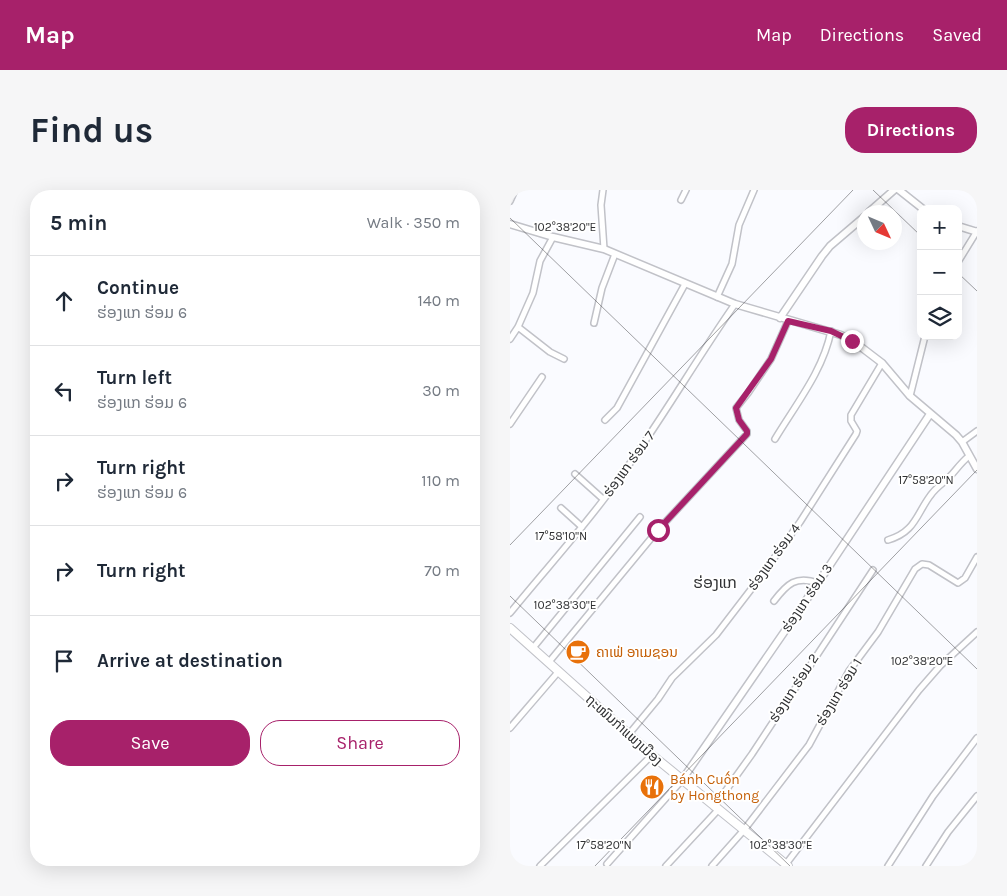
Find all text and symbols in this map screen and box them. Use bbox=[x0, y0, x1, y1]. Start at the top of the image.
text: Map bbox=[25, 21, 75, 49]
text: Map bbox=[756, 24, 792, 46]
text: Directions bbox=[820, 24, 904, 46]
text: Saved bbox=[932, 24, 982, 46]
button: Directions bbox=[845, 107, 977, 153]
text: Find us bbox=[30, 110, 153, 151]
north arrow bbox=[857, 205, 902, 250]
map controls bbox=[917, 205, 962, 340]
button: + bbox=[917, 205, 962, 250]
text: 5 min bbox=[50, 211, 107, 235]
text: Walk · 350 m bbox=[367, 213, 460, 232]
text: 102°38'20"E bbox=[534, 220, 596, 234]
button: − bbox=[917, 250, 962, 295]
text: Continue bbox=[97, 277, 179, 299]
icon: ahead bbox=[50, 287, 78, 315]
text: 140 m bbox=[418, 291, 460, 310]
button: layers bbox=[917, 295, 962, 340]
text: ຮ່ອງແກ ຮ່ອມ 6 bbox=[97, 303, 187, 322]
route end bbox=[841, 330, 864, 353]
text: Turn left bbox=[97, 367, 172, 389]
icon: left bbox=[50, 377, 78, 405]
text: 30 m bbox=[422, 381, 460, 400]
text: ຮ່ອງແກ ຮ່ອມ 6 bbox=[97, 393, 187, 412]
street label: ຮ່ອງແກ ຮ່ອມ 7 bbox=[599, 427, 659, 500]
text: Turn right bbox=[97, 457, 186, 479]
icon: right bbox=[50, 467, 78, 495]
text: 110 m bbox=[421, 471, 460, 490]
text: 17°58'20"N bbox=[898, 473, 954, 487]
text: ຮ່ອງແກ ຮ່ອມ 6 bbox=[97, 483, 187, 502]
route start bbox=[647, 519, 670, 542]
street label: ຮ່ອງແກ ຮ່ອມ 4 bbox=[744, 520, 804, 594]
text: 17°58'10"N bbox=[535, 529, 587, 543]
icon: right bbox=[50, 557, 78, 585]
text: Turn right bbox=[97, 560, 186, 582]
street label: ຮ່ອງແກ ຮ່ອມ 3 bbox=[778, 560, 836, 636]
text: 70 m bbox=[424, 561, 460, 580]
district label: ຮ່ອງແກ bbox=[693, 573, 737, 592]
text: 102°38'30"E bbox=[534, 598, 596, 612]
cafe icon: ຄາເຟ່ ອາເມຊອນ bbox=[565, 639, 591, 665]
place label: ຄາເຟ່ ອາເມຊອນ bbox=[596, 644, 678, 661]
icon: arrive bbox=[50, 647, 78, 675]
text: Arrive at destination bbox=[97, 650, 283, 672]
street label: ຮ່ອງແກ ຮ່ອມ 2 bbox=[765, 650, 823, 726]
text: 102°38'20"E bbox=[891, 654, 953, 668]
street label: ຮ່ອງແກ ຮ່ອມ 1 bbox=[812, 655, 866, 729]
street label: ຖະໜົນກຳແພງເມືອງ bbox=[582, 691, 666, 769]
button: Save bbox=[50, 720, 250, 766]
button: Share bbox=[260, 720, 460, 766]
place label: Bánh Cuốn by Hongthong bbox=[670, 771, 759, 804]
restaurant icon: Bánh Cuốn by Hongthong bbox=[639, 774, 665, 800]
text: 17°58'20"N bbox=[576, 838, 632, 852]
text: 102°38'30"E bbox=[750, 838, 812, 852]

